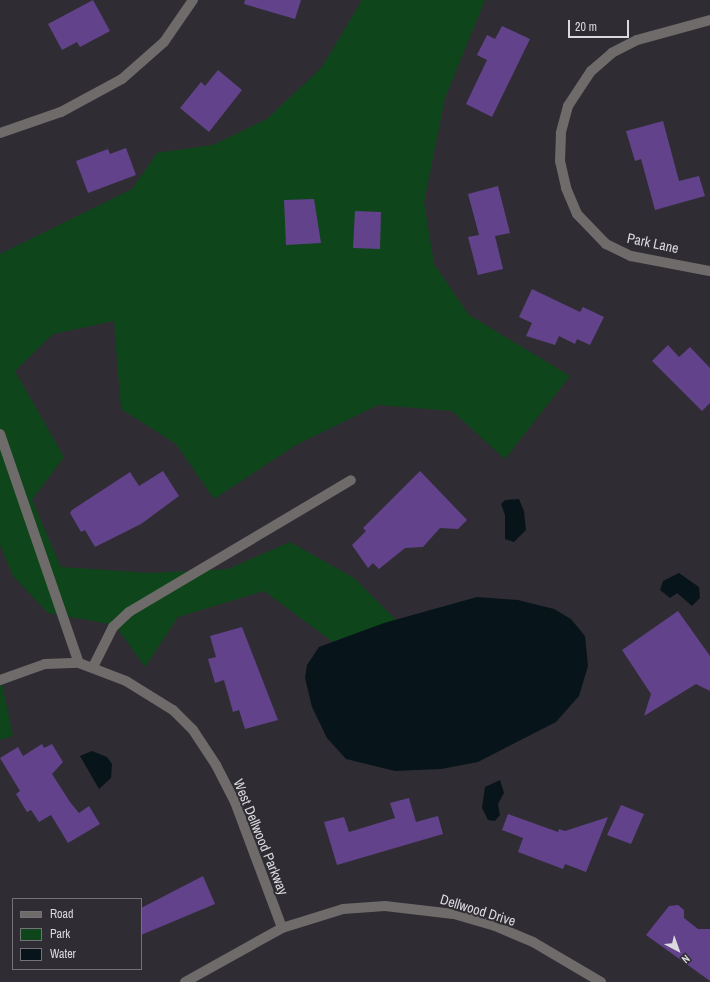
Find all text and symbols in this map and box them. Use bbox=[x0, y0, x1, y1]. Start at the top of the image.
scale bar bbox=[570, 12, 631, 38]
text: 20 m bbox=[575, 19, 597, 35]
street label: Park Lane bbox=[626, 229, 680, 257]
street label: West Dellwood Parkway bbox=[230, 777, 292, 897]
street label: Dellwood Drive bbox=[438, 891, 518, 929]
legend bbox=[12, 898, 142, 970]
text: Road bbox=[50, 906, 74, 922]
text: Park bbox=[50, 926, 70, 942]
north arrow bbox=[658, 930, 698, 970]
text: Water bbox=[50, 946, 76, 962]
text: N bbox=[679, 952, 693, 966]

